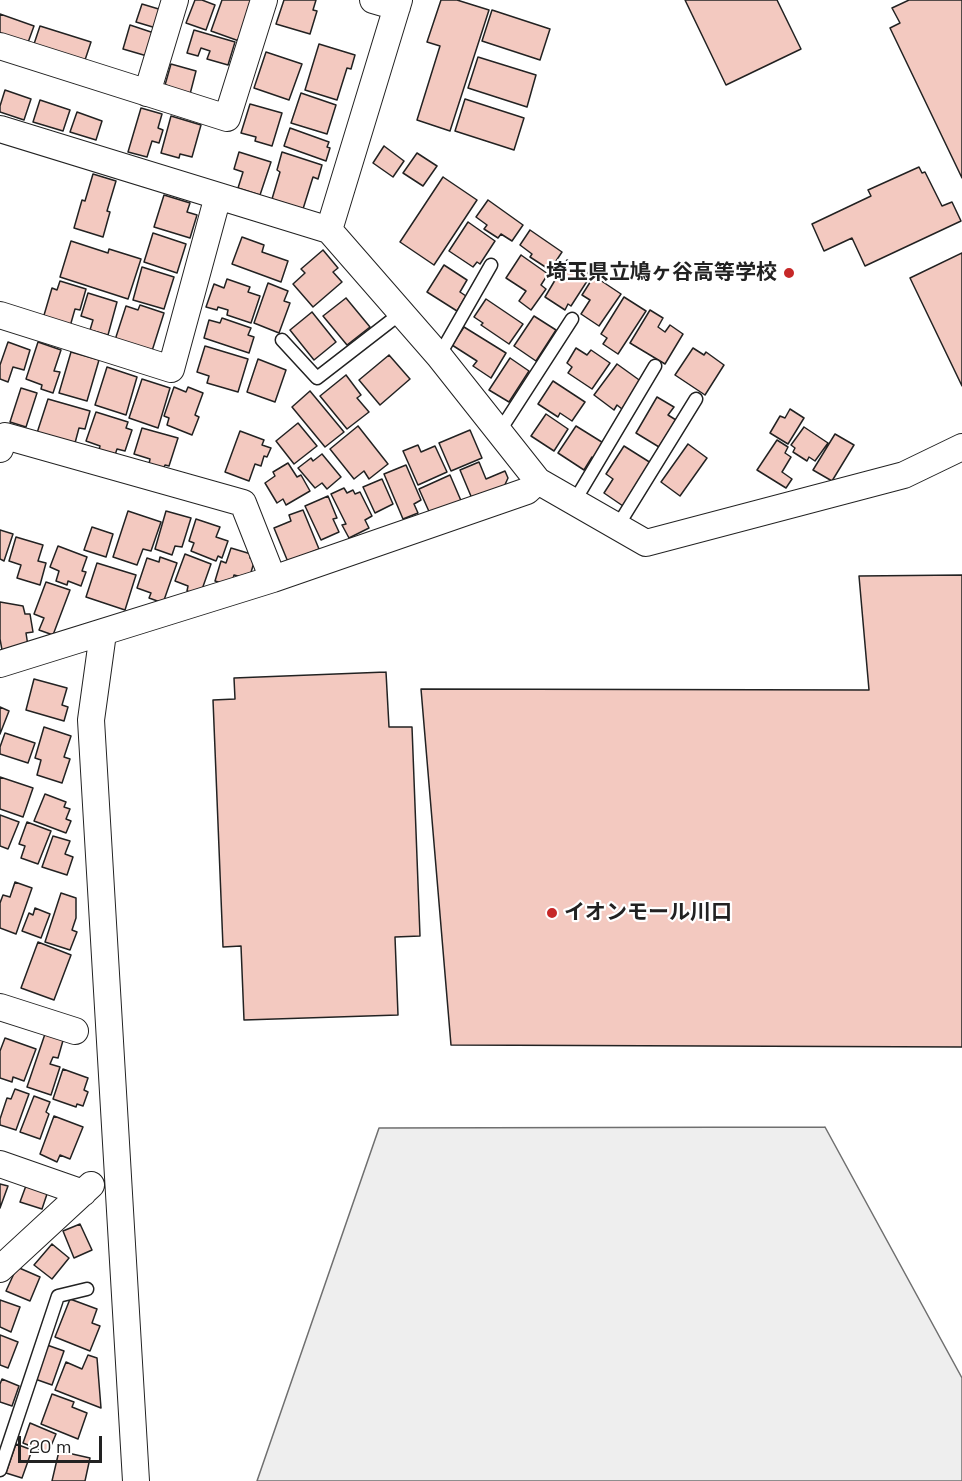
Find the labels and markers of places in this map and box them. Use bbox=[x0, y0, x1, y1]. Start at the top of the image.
place label: 埼玉県立鳩ヶ谷高等学校 bbox=[546, 260, 777, 286]
marker: 埼玉県立鳩ヶ谷高等学校 bbox=[782, 266, 796, 280]
place label: イオンモール川口 bbox=[564, 900, 732, 926]
marker: イオンモール川口 bbox=[545, 906, 559, 920]

